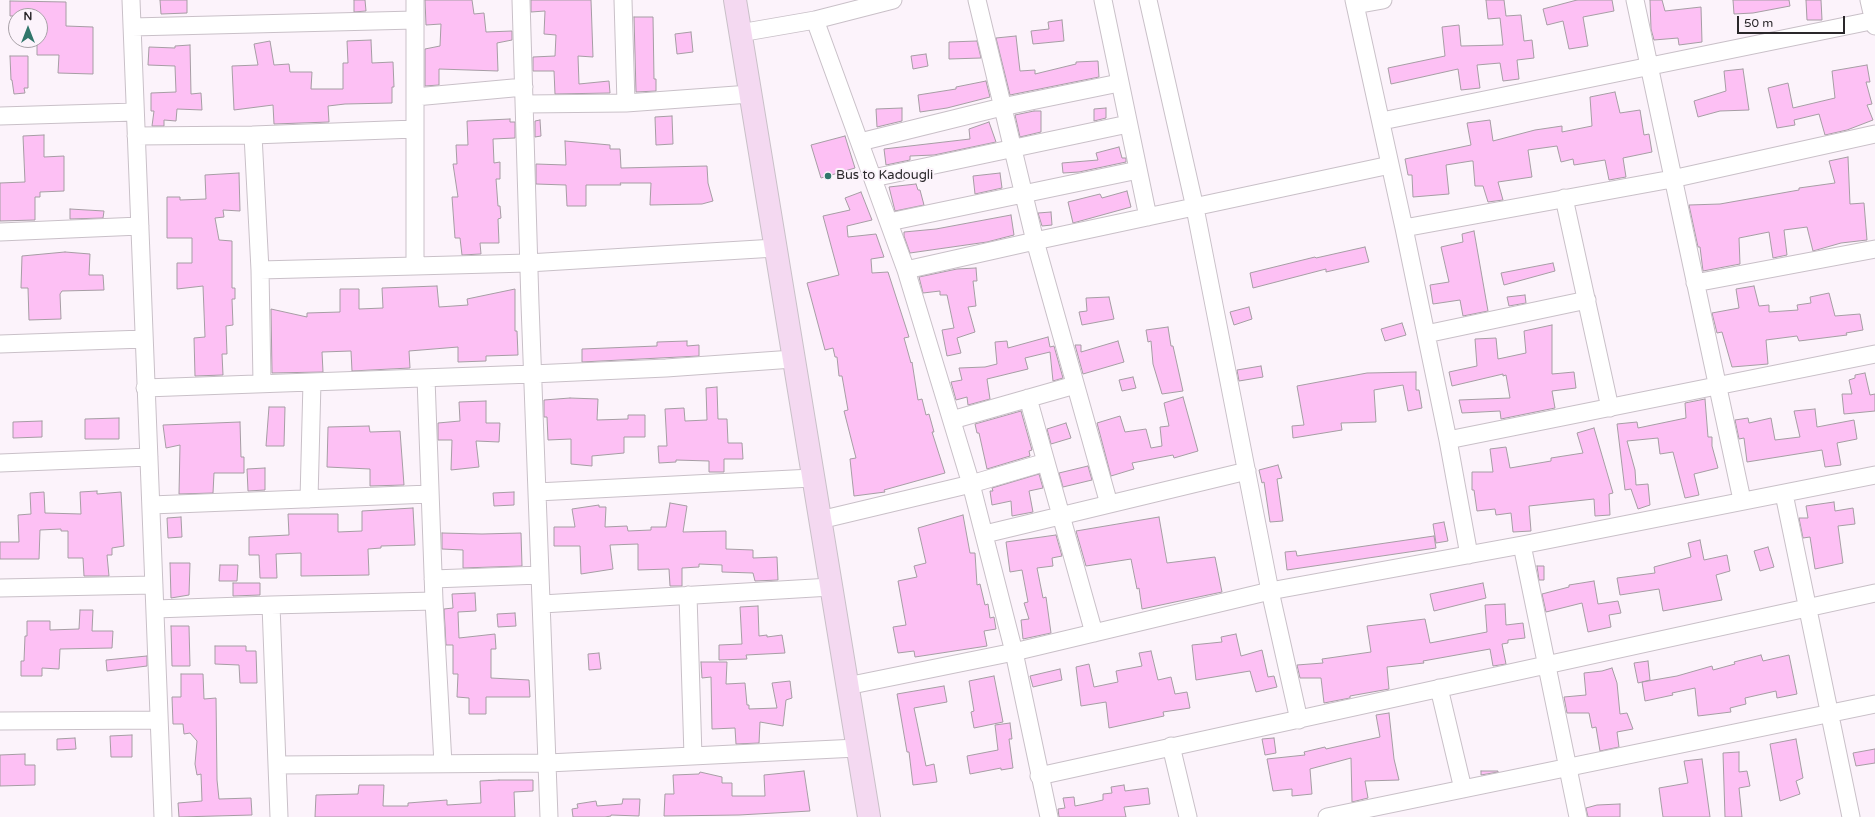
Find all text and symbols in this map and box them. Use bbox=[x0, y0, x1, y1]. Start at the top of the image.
north arrow bbox=[8, 8, 48, 48]
scale bar bbox=[1739, 8, 1847, 34]
text: N bbox=[24, 10, 32, 23]
text: 50 m bbox=[1744, 16, 1773, 30]
place label: Bus to Kadougli bbox=[836, 168, 933, 184]
marker: Bus to Kadougli bbox=[823, 171, 833, 181]

